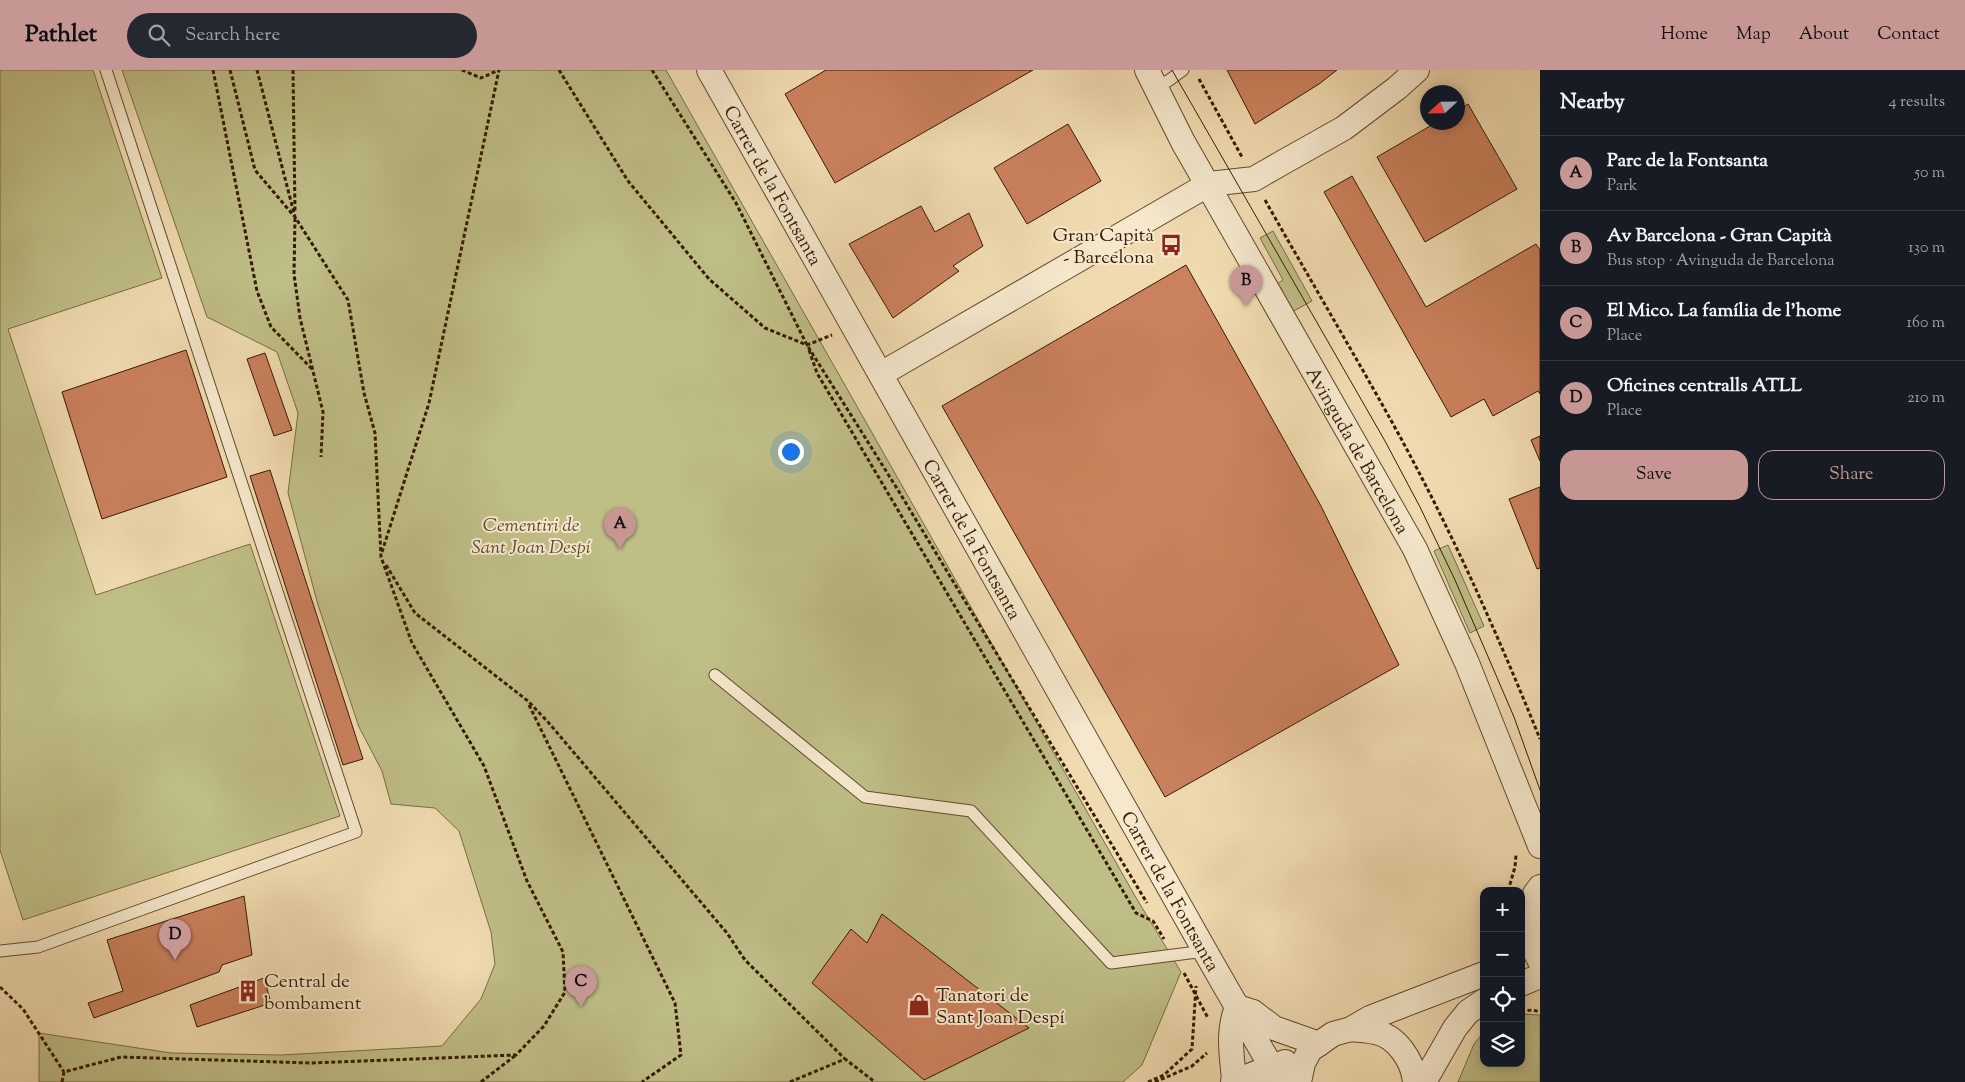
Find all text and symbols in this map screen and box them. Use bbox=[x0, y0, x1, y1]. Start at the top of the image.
search box bbox=[127, 13, 477, 58]
text: Pathlet bbox=[25, 18, 97, 52]
icon: search bbox=[145, 21, 173, 49]
text: Search here bbox=[185, 22, 280, 49]
text: Home bbox=[1661, 22, 1708, 48]
text: Map bbox=[1736, 22, 1771, 48]
text: About bbox=[1799, 22, 1849, 48]
text: Contact bbox=[1877, 22, 1940, 48]
north arrow bbox=[1420, 85, 1465, 130]
text: Nearby bbox=[1560, 88, 1625, 118]
text: 4 results bbox=[1889, 91, 1945, 114]
street label: Carrer de la Fontsanta bbox=[716, 101, 828, 272]
text: Parc de la Fontsanta bbox=[1607, 148, 1768, 175]
text: A bbox=[1570, 162, 1583, 185]
text: 50 m bbox=[1914, 162, 1945, 185]
text: Park bbox=[1607, 175, 1638, 198]
place label: Gran Capità - Barcelona bbox=[1053, 223, 1154, 272]
text: Av Barcelona - Gran Capità bbox=[1607, 223, 1832, 250]
bus stop icon: Gran Capità - Barcelona bbox=[1158, 232, 1184, 258]
text: B bbox=[1571, 237, 1581, 260]
text: 130 m bbox=[1908, 237, 1945, 260]
text: Bus stop · Avinguda de Barcelona bbox=[1607, 250, 1835, 273]
pin: B bbox=[1230, 265, 1262, 306]
text: El Mico. La família de l'home bbox=[1607, 298, 1841, 325]
text: C bbox=[1570, 312, 1582, 335]
text: 160 m bbox=[1907, 312, 1945, 335]
text: Place bbox=[1607, 325, 1642, 348]
street label: Avinguda de Barcelona bbox=[1298, 363, 1415, 540]
text: Oficines centralls ATLL bbox=[1607, 373, 1802, 400]
text: D bbox=[1570, 387, 1582, 410]
text: 210 m bbox=[1907, 387, 1945, 410]
text: Place bbox=[1607, 400, 1642, 423]
your location bbox=[778, 439, 804, 465]
button: Save bbox=[1560, 450, 1748, 500]
button: Share bbox=[1758, 450, 1945, 500]
street label: Carrer de la Fontsanta bbox=[915, 455, 1027, 625]
pin: A bbox=[604, 508, 636, 549]
park label: Cementiri de Sant Joan Despí bbox=[471, 513, 591, 562]
street label: Carrer de la Fontsanta bbox=[1113, 807, 1225, 977]
map controls bbox=[1480, 887, 1525, 1067]
button: + bbox=[1480, 887, 1525, 932]
pin: D bbox=[159, 919, 191, 960]
button: − bbox=[1480, 932, 1525, 977]
pin: C bbox=[565, 966, 597, 1007]
place label: Central de bombament bbox=[264, 969, 362, 1018]
button: locate bbox=[1480, 977, 1525, 1022]
building icon: Central de bombament bbox=[235, 978, 261, 1004]
place label: Tanatori de Sant Joan Despí bbox=[936, 983, 1065, 1032]
shop icon: Tanatori de Sant Joan Despí bbox=[906, 992, 932, 1018]
button: layers bbox=[1480, 1022, 1525, 1067]

